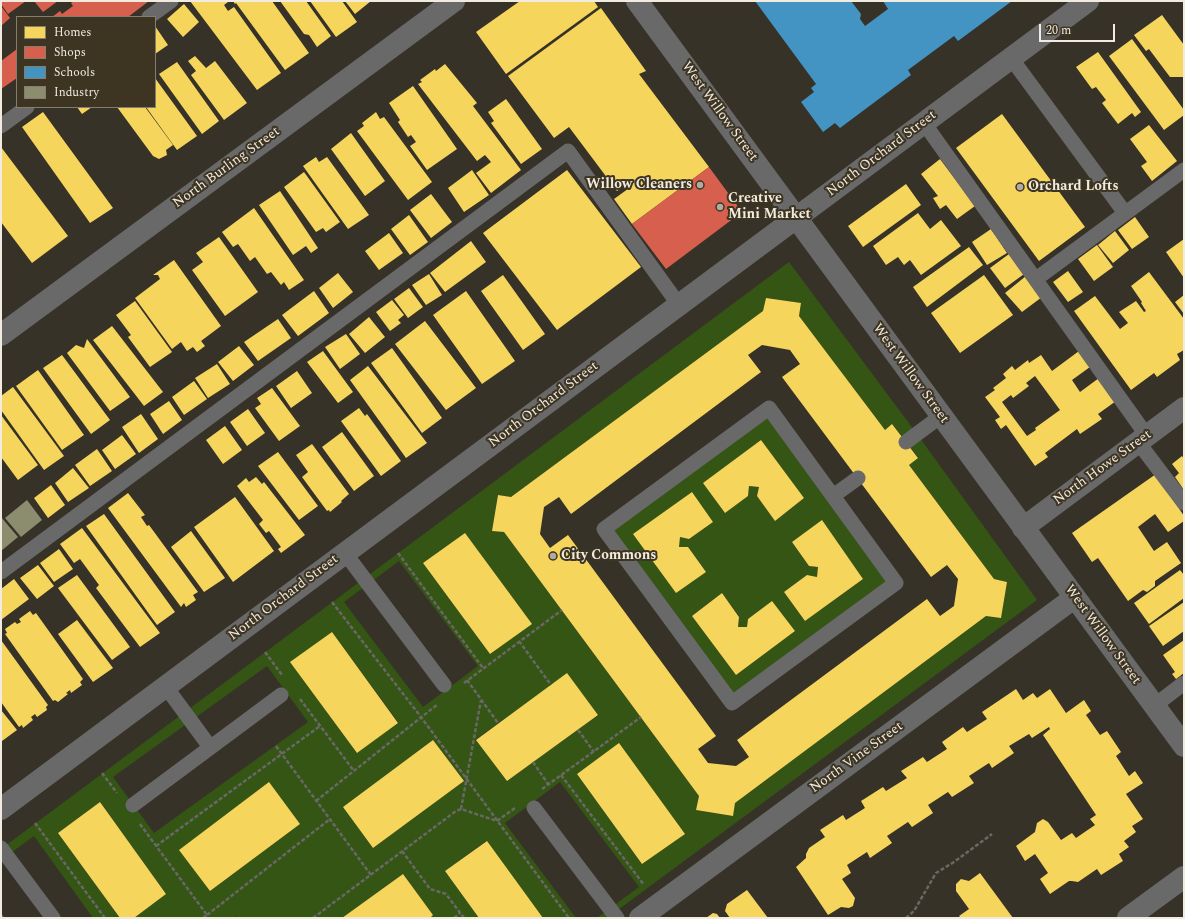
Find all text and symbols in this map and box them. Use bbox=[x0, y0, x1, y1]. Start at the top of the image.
legend bbox=[16, 16, 156, 108]
scale bar bbox=[1041, 16, 1117, 42]
text: 20 m bbox=[1046, 21, 1071, 40]
text: Homes bbox=[54, 23, 92, 42]
text: Shops bbox=[54, 43, 86, 62]
street label: West Willow Street bbox=[677, 59, 761, 165]
text: Schools bbox=[54, 63, 95, 82]
text: Industry bbox=[54, 83, 99, 102]
street label: North Orchard Street bbox=[824, 107, 940, 201]
street label: North Burling Street bbox=[170, 124, 284, 212]
place label: Willow Cleaners bbox=[586, 177, 692, 193]
place label: Orchard Lofts bbox=[1028, 179, 1119, 195]
marker: Willow Cleaners bbox=[695, 180, 705, 190]
marker: Orchard Lofts bbox=[1015, 182, 1025, 192]
place label: Creative Mini Market bbox=[728, 191, 811, 224]
marker: Creative Mini Market bbox=[715, 202, 725, 212]
street label: West Willow Street bbox=[868, 321, 952, 427]
street label: North Orchard Street bbox=[486, 358, 602, 452]
street label: North Howe Street bbox=[1051, 427, 1155, 509]
place label: City Commons bbox=[561, 548, 656, 564]
street label: North Orchard Street bbox=[226, 551, 342, 645]
marker: City Commons bbox=[548, 551, 558, 561]
street label: West Willow Street bbox=[1060, 582, 1144, 688]
street label: North Vine Street bbox=[807, 719, 907, 797]

